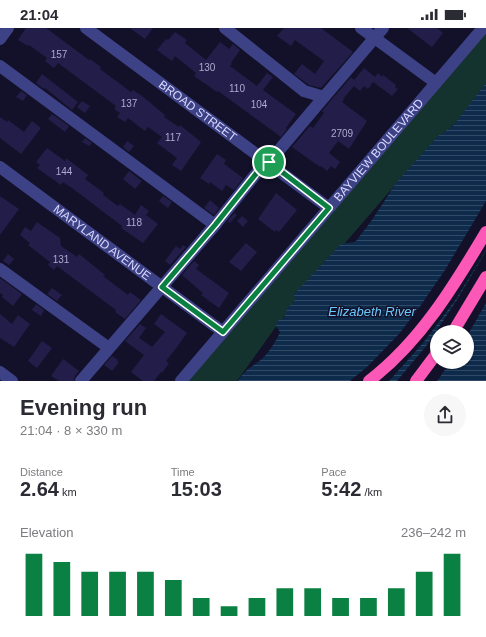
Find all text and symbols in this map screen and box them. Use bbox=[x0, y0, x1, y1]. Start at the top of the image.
text: 21:04 bbox=[20, 6, 58, 23]
house number: 157 bbox=[51, 49, 68, 60]
house number: 130 bbox=[199, 62, 216, 73]
street label: BROAD STREET bbox=[156, 77, 240, 145]
house number: 110 bbox=[229, 83, 245, 94]
street label: BAYVIEW BOULEVARD bbox=[331, 96, 427, 204]
house number: 137 bbox=[121, 98, 138, 109]
house number: 104 bbox=[251, 99, 268, 110]
house number: 2709 bbox=[331, 128, 354, 139]
house number: 117 bbox=[165, 132, 181, 143]
pin bbox=[252, 145, 286, 179]
icon: arrive bbox=[258, 151, 280, 173]
house number: 144 bbox=[56, 166, 73, 177]
street label: MARYLAND AVENUE bbox=[51, 202, 154, 283]
house number: 118 bbox=[126, 217, 142, 228]
house number: 131 bbox=[53, 254, 70, 265]
water label: Elizabeth River bbox=[328, 304, 416, 319]
map controls bbox=[430, 325, 474, 369]
button: layers bbox=[430, 325, 474, 369]
button: share bbox=[424, 394, 466, 436]
text: Evening run bbox=[20, 395, 147, 420]
text: 21:04 · 8 × 330 m bbox=[20, 423, 122, 438]
text: Distance bbox=[20, 466, 63, 478]
text: Time bbox=[171, 466, 195, 478]
text: Pace bbox=[321, 466, 346, 478]
text: 2.64 bbox=[20, 478, 59, 500]
text: 15:03 bbox=[171, 478, 222, 500]
text: 5:42 bbox=[321, 478, 361, 500]
text: km bbox=[59, 486, 77, 498]
text: /km bbox=[361, 486, 382, 498]
text: Elevation bbox=[20, 525, 73, 540]
text: 236–242 m bbox=[401, 525, 466, 540]

